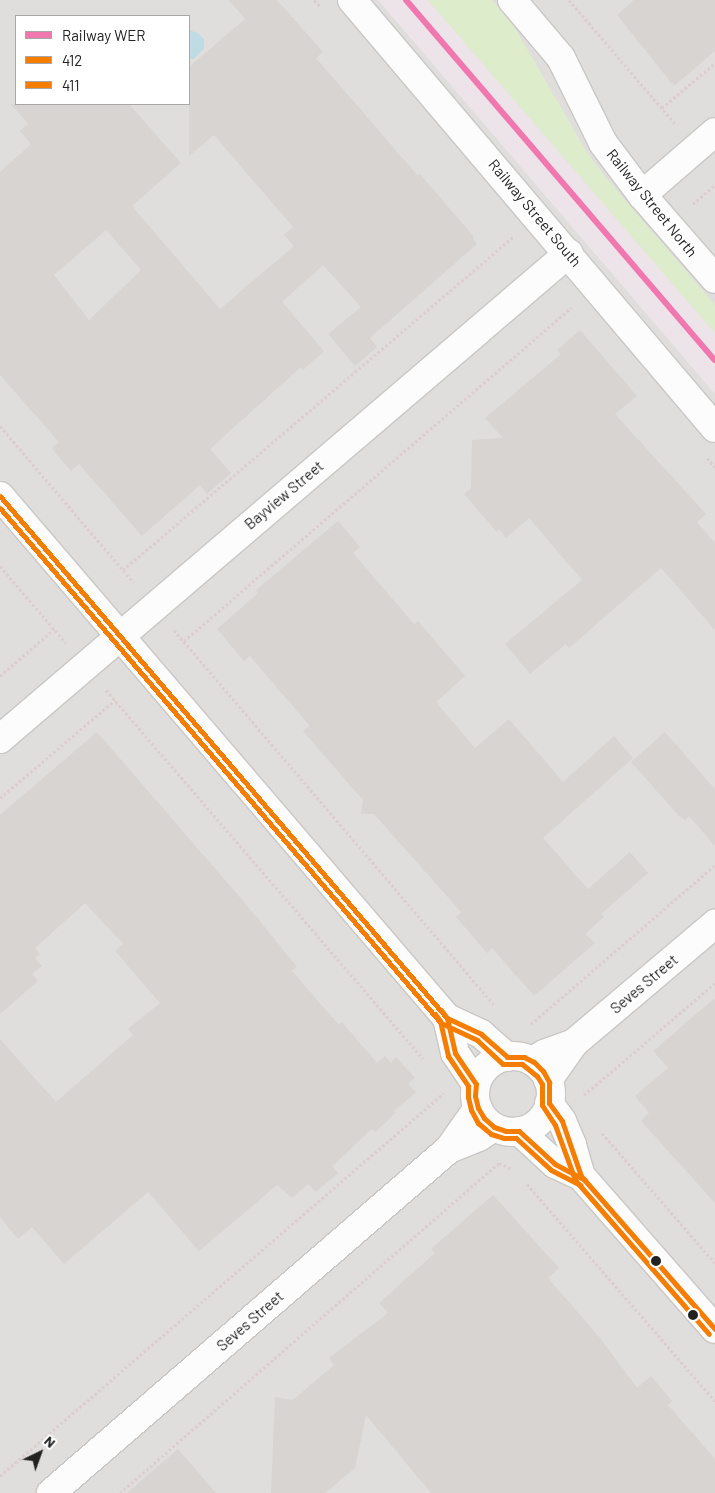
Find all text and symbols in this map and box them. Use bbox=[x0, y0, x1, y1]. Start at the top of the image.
legend bbox=[15, 15, 190, 105]
text: Railway WER bbox=[62, 26, 145, 44]
text: 412 bbox=[62, 51, 82, 69]
text: 411 bbox=[62, 76, 79, 94]
street label: Railway Street North bbox=[603, 145, 701, 261]
street label: Railway Street South bbox=[485, 156, 585, 270]
street label: Bayview Street bbox=[241, 457, 327, 533]
street label: Seves Street bbox=[607, 951, 681, 1017]
unlabelled marker bbox=[651, 1256, 661, 1266]
street label: Seves Street bbox=[213, 1287, 287, 1355]
unlabelled marker bbox=[688, 1310, 698, 1320]
north arrow bbox=[15, 1428, 65, 1478]
text: N bbox=[41, 1432, 60, 1451]

